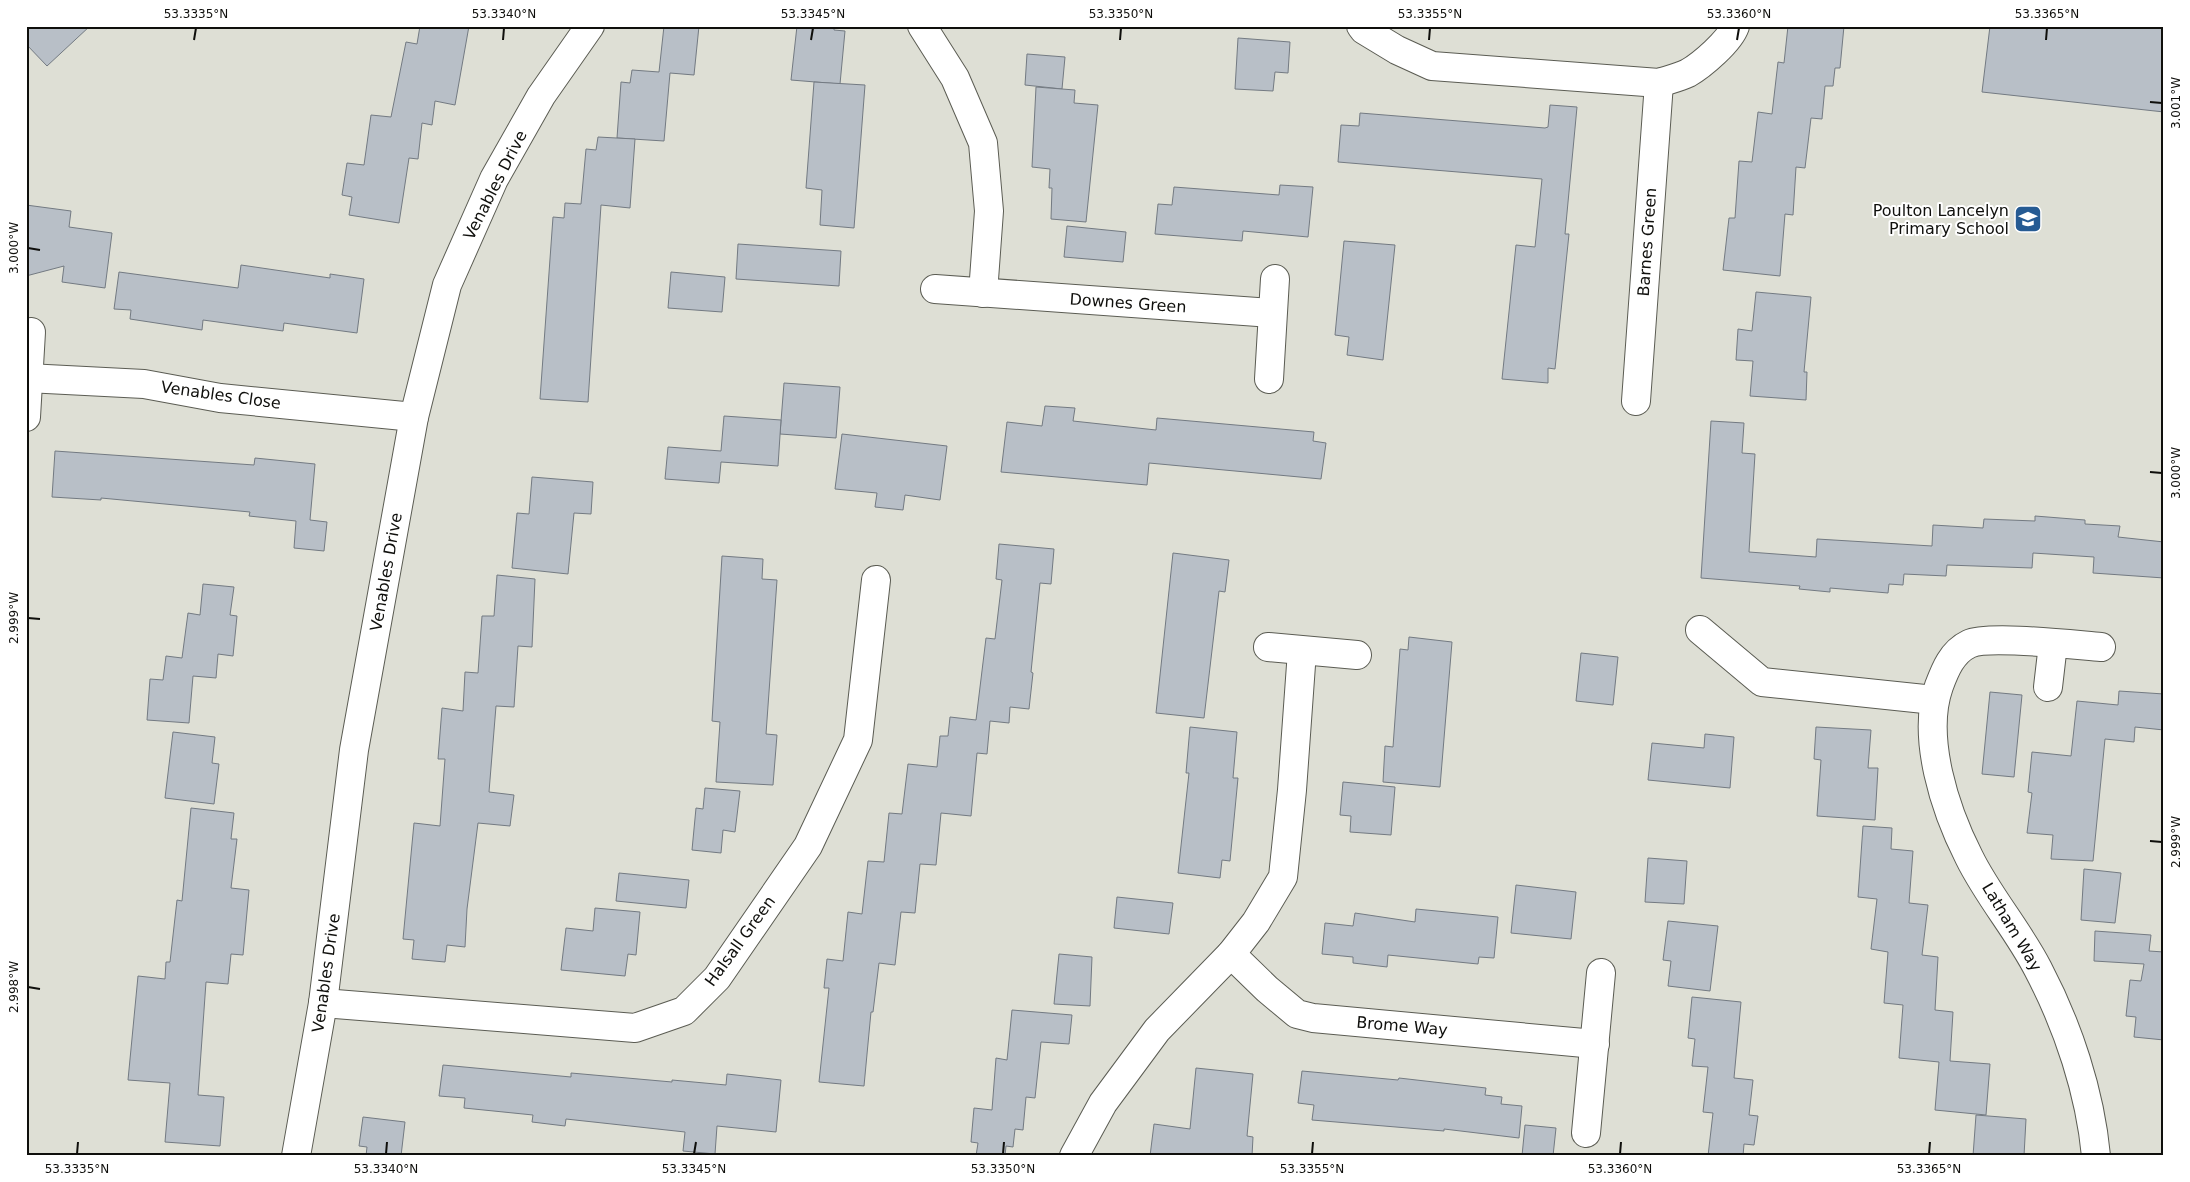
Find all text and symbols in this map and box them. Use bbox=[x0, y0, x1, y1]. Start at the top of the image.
text: 53.3335°N bbox=[164, 7, 228, 21]
text: 53.3340°N bbox=[472, 7, 536, 21]
text: 53.3345°N bbox=[781, 7, 845, 21]
text: 53.3350°N bbox=[1089, 7, 1153, 21]
text: 53.3355°N bbox=[1398, 7, 1462, 21]
text: 53.3360°N bbox=[1707, 7, 1771, 21]
text: 53.3365°N bbox=[2015, 7, 2079, 21]
text: 3.001°W bbox=[2169, 77, 2183, 129]
street label: Venables Drive bbox=[459, 127, 531, 243]
street label: Barnes Green bbox=[1634, 187, 1660, 297]
place label: Poulton Lancelyn Primary School bbox=[1873, 201, 2009, 238]
school or university icon: Poulton Lancelyn Primary School bbox=[2013, 204, 2043, 234]
text: 3.000°W bbox=[7, 222, 21, 274]
street label: Downes Green bbox=[1069, 289, 1187, 317]
street label: Venables Close bbox=[160, 377, 282, 413]
text: 3.000°W bbox=[2169, 447, 2183, 499]
street label: Venables Drive bbox=[366, 511, 406, 633]
text: 2.999°W bbox=[7, 592, 21, 644]
text: 2.999°W bbox=[2169, 816, 2183, 868]
street label: Latham Way bbox=[1978, 879, 2046, 975]
street label: Halsall Green bbox=[701, 892, 779, 990]
street label: Venables Drive bbox=[308, 912, 344, 1034]
text: 2.998°W bbox=[7, 961, 21, 1013]
street label: Brome Way bbox=[1356, 1013, 1448, 1039]
text: 53.3335°N bbox=[45, 1162, 109, 1176]
text: 53.3340°N bbox=[354, 1162, 418, 1176]
text: 53.3345°N bbox=[662, 1162, 726, 1176]
text: 53.3350°N bbox=[971, 1162, 1035, 1176]
text: 53.3355°N bbox=[1280, 1162, 1344, 1176]
text: 53.3360°N bbox=[1588, 1162, 1652, 1176]
text: 53.3365°N bbox=[1897, 1162, 1961, 1176]

